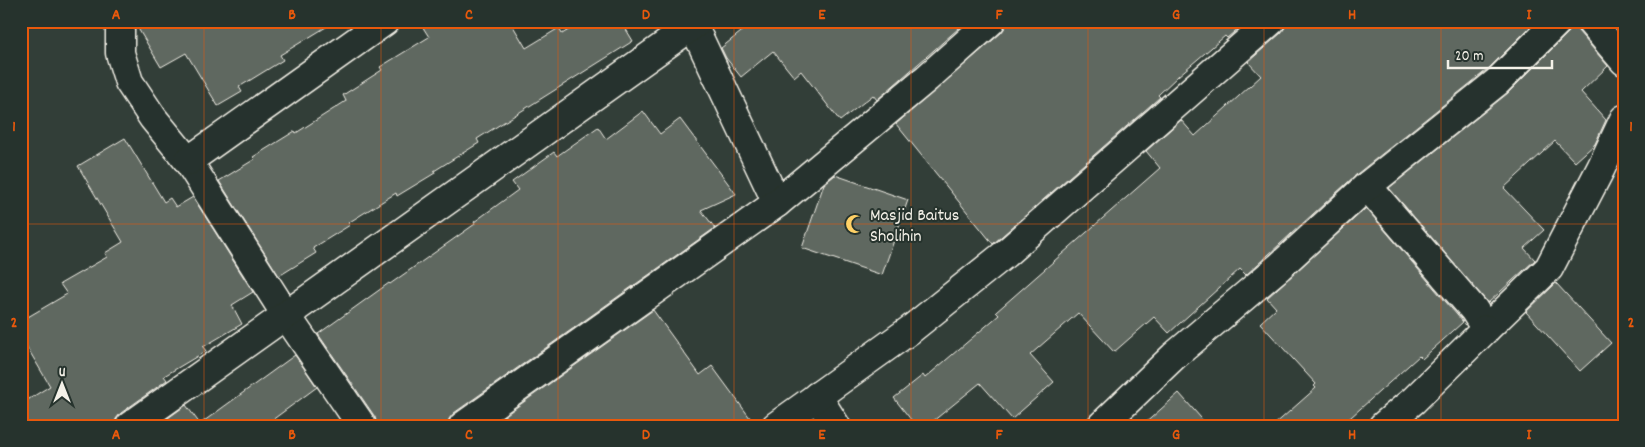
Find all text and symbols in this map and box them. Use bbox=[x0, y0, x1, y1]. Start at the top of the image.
text: A bbox=[112, 4, 121, 27]
text: B bbox=[288, 4, 296, 27]
text: C bbox=[465, 4, 473, 27]
text: D bbox=[642, 4, 651, 27]
text: E bbox=[818, 4, 826, 27]
text: F bbox=[995, 4, 1003, 27]
text: G bbox=[1172, 4, 1180, 27]
text: H bbox=[1348, 4, 1356, 27]
text: I bbox=[1527, 4, 1533, 27]
scale bar bbox=[1448, 38, 1551, 70]
text: 20 m bbox=[1455, 46, 1483, 68]
text: 1 bbox=[12, 116, 16, 139]
text: 1 bbox=[1629, 116, 1633, 139]
place label: Masjid Baitus Sholihin bbox=[870, 204, 959, 250]
mosque icon: Masjid Baitus Sholihin bbox=[844, 213, 866, 235]
text: 2 bbox=[11, 312, 18, 335]
text: 2 bbox=[1628, 312, 1635, 335]
north arrow bbox=[38, 360, 88, 410]
text: U bbox=[59, 363, 66, 383]
text: A bbox=[112, 424, 121, 447]
text: B bbox=[288, 424, 296, 447]
text: C bbox=[465, 424, 473, 447]
text: D bbox=[642, 424, 651, 447]
text: E bbox=[818, 424, 826, 447]
text: F bbox=[995, 424, 1003, 447]
text: G bbox=[1172, 424, 1180, 447]
text: H bbox=[1348, 424, 1356, 447]
text: I bbox=[1527, 424, 1533, 447]

